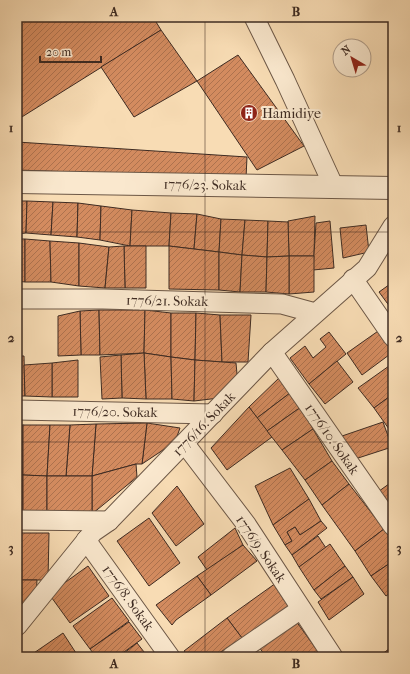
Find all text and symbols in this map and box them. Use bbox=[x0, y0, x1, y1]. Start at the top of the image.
text: A bbox=[109, 4, 119, 19]
text: B bbox=[292, 4, 301, 19]
scale bar bbox=[40, 38, 101, 64]
north arrow bbox=[332, 38, 372, 78]
text: N bbox=[339, 42, 354, 58]
text: 20 m bbox=[46, 45, 71, 59]
building icon: Hamidiye bbox=[239, 103, 259, 123]
place label: Hamidiye bbox=[262, 105, 321, 122]
text: 1 bbox=[9, 120, 14, 135]
text: 1 bbox=[397, 120, 402, 135]
street label: 1776/23. Sokak bbox=[163, 176, 248, 194]
street label: 1776/21. Sokak bbox=[126, 292, 209, 310]
text: 2 bbox=[8, 330, 15, 345]
text: 2 bbox=[396, 330, 403, 345]
street label: 1776/16. Sokak bbox=[169, 388, 239, 460]
street label: 1776/10. Sokak bbox=[301, 400, 363, 478]
street label: 1776/20. Sokak bbox=[72, 403, 159, 421]
street label: 1776/9. Sokak bbox=[232, 512, 290, 587]
text: 3 bbox=[8, 540, 14, 556]
text: 3 bbox=[396, 540, 402, 556]
street label: 1776/8. Sokak bbox=[98, 562, 158, 635]
text: A bbox=[109, 656, 119, 671]
text: B bbox=[292, 656, 301, 671]

